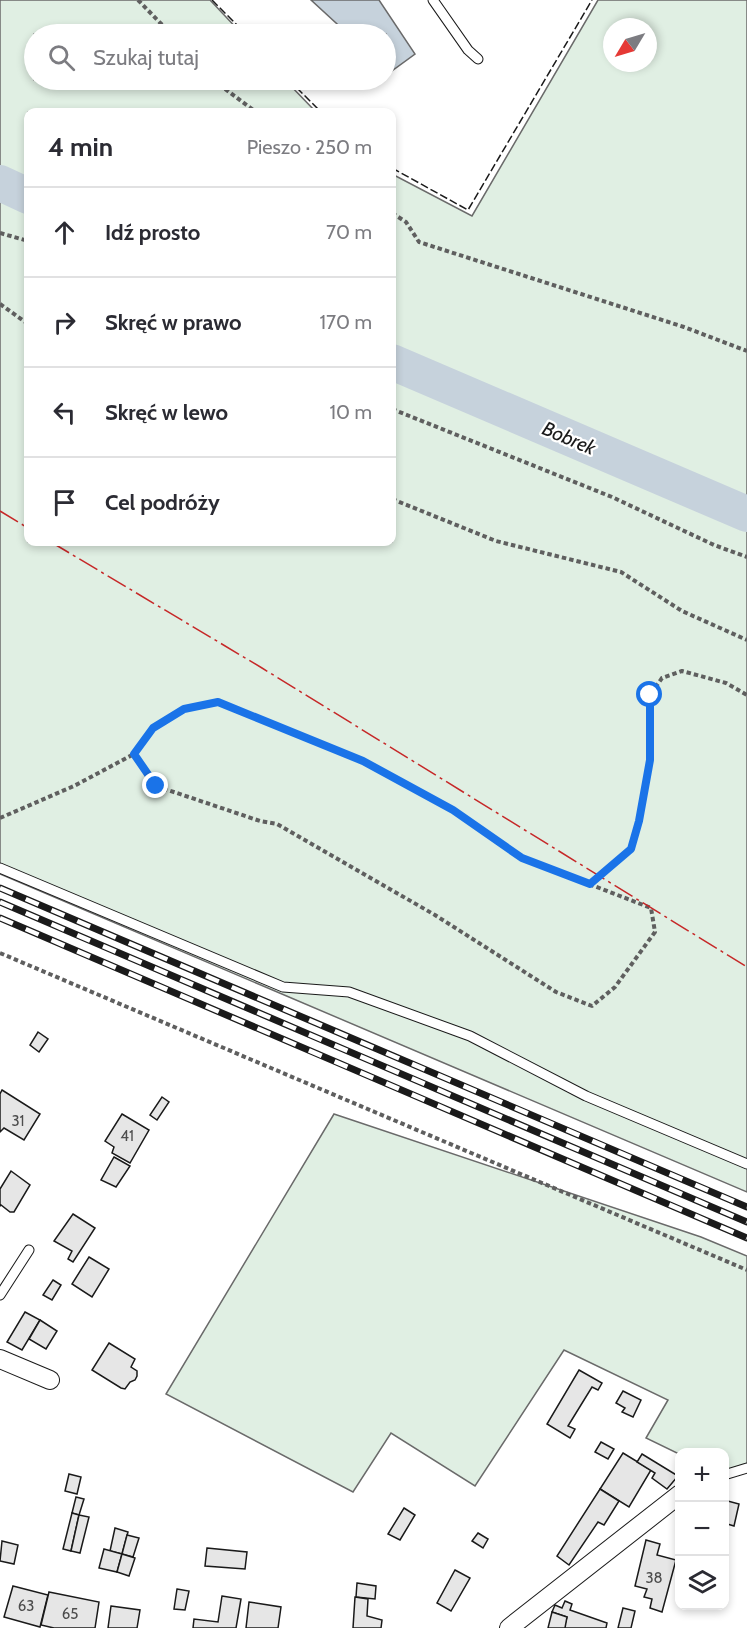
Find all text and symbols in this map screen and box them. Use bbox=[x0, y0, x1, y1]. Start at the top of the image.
north arrow bbox=[603, 18, 657, 72]
search box bbox=[24, 24, 396, 90]
icon: search bbox=[45, 41, 78, 74]
text: Szukaj tutaj bbox=[93, 44, 199, 71]
text: 4 min bbox=[48, 131, 113, 163]
text: Pieszo · 250 m bbox=[247, 135, 372, 159]
icon: ahead bbox=[48, 216, 81, 249]
text: Idź prosto bbox=[105, 219, 200, 246]
text: 70 m bbox=[326, 220, 372, 244]
icon: right bbox=[48, 306, 81, 339]
text: Skręć w prawo bbox=[105, 309, 242, 336]
text: 170 m bbox=[320, 310, 372, 334]
icon: left bbox=[48, 396, 81, 429]
text: Skręć w lewo bbox=[105, 399, 228, 426]
text: 10 m bbox=[329, 400, 372, 424]
water label: Bobrek bbox=[539, 416, 601, 460]
icon: arrive bbox=[48, 486, 81, 519]
text: Cel podróży bbox=[105, 489, 220, 516]
route start bbox=[636, 681, 662, 707]
route end bbox=[142, 772, 168, 798]
house number: 31 bbox=[11, 1112, 25, 1130]
house number: 41 bbox=[120, 1127, 134, 1145]
map controls bbox=[675, 1448, 729, 1610]
button: + bbox=[675, 1448, 729, 1502]
button: − bbox=[675, 1502, 729, 1556]
button: layers bbox=[675, 1556, 729, 1610]
house number: 38 bbox=[645, 1569, 663, 1587]
house number: 63 bbox=[18, 1597, 34, 1615]
house number: 65 bbox=[62, 1605, 78, 1623]

